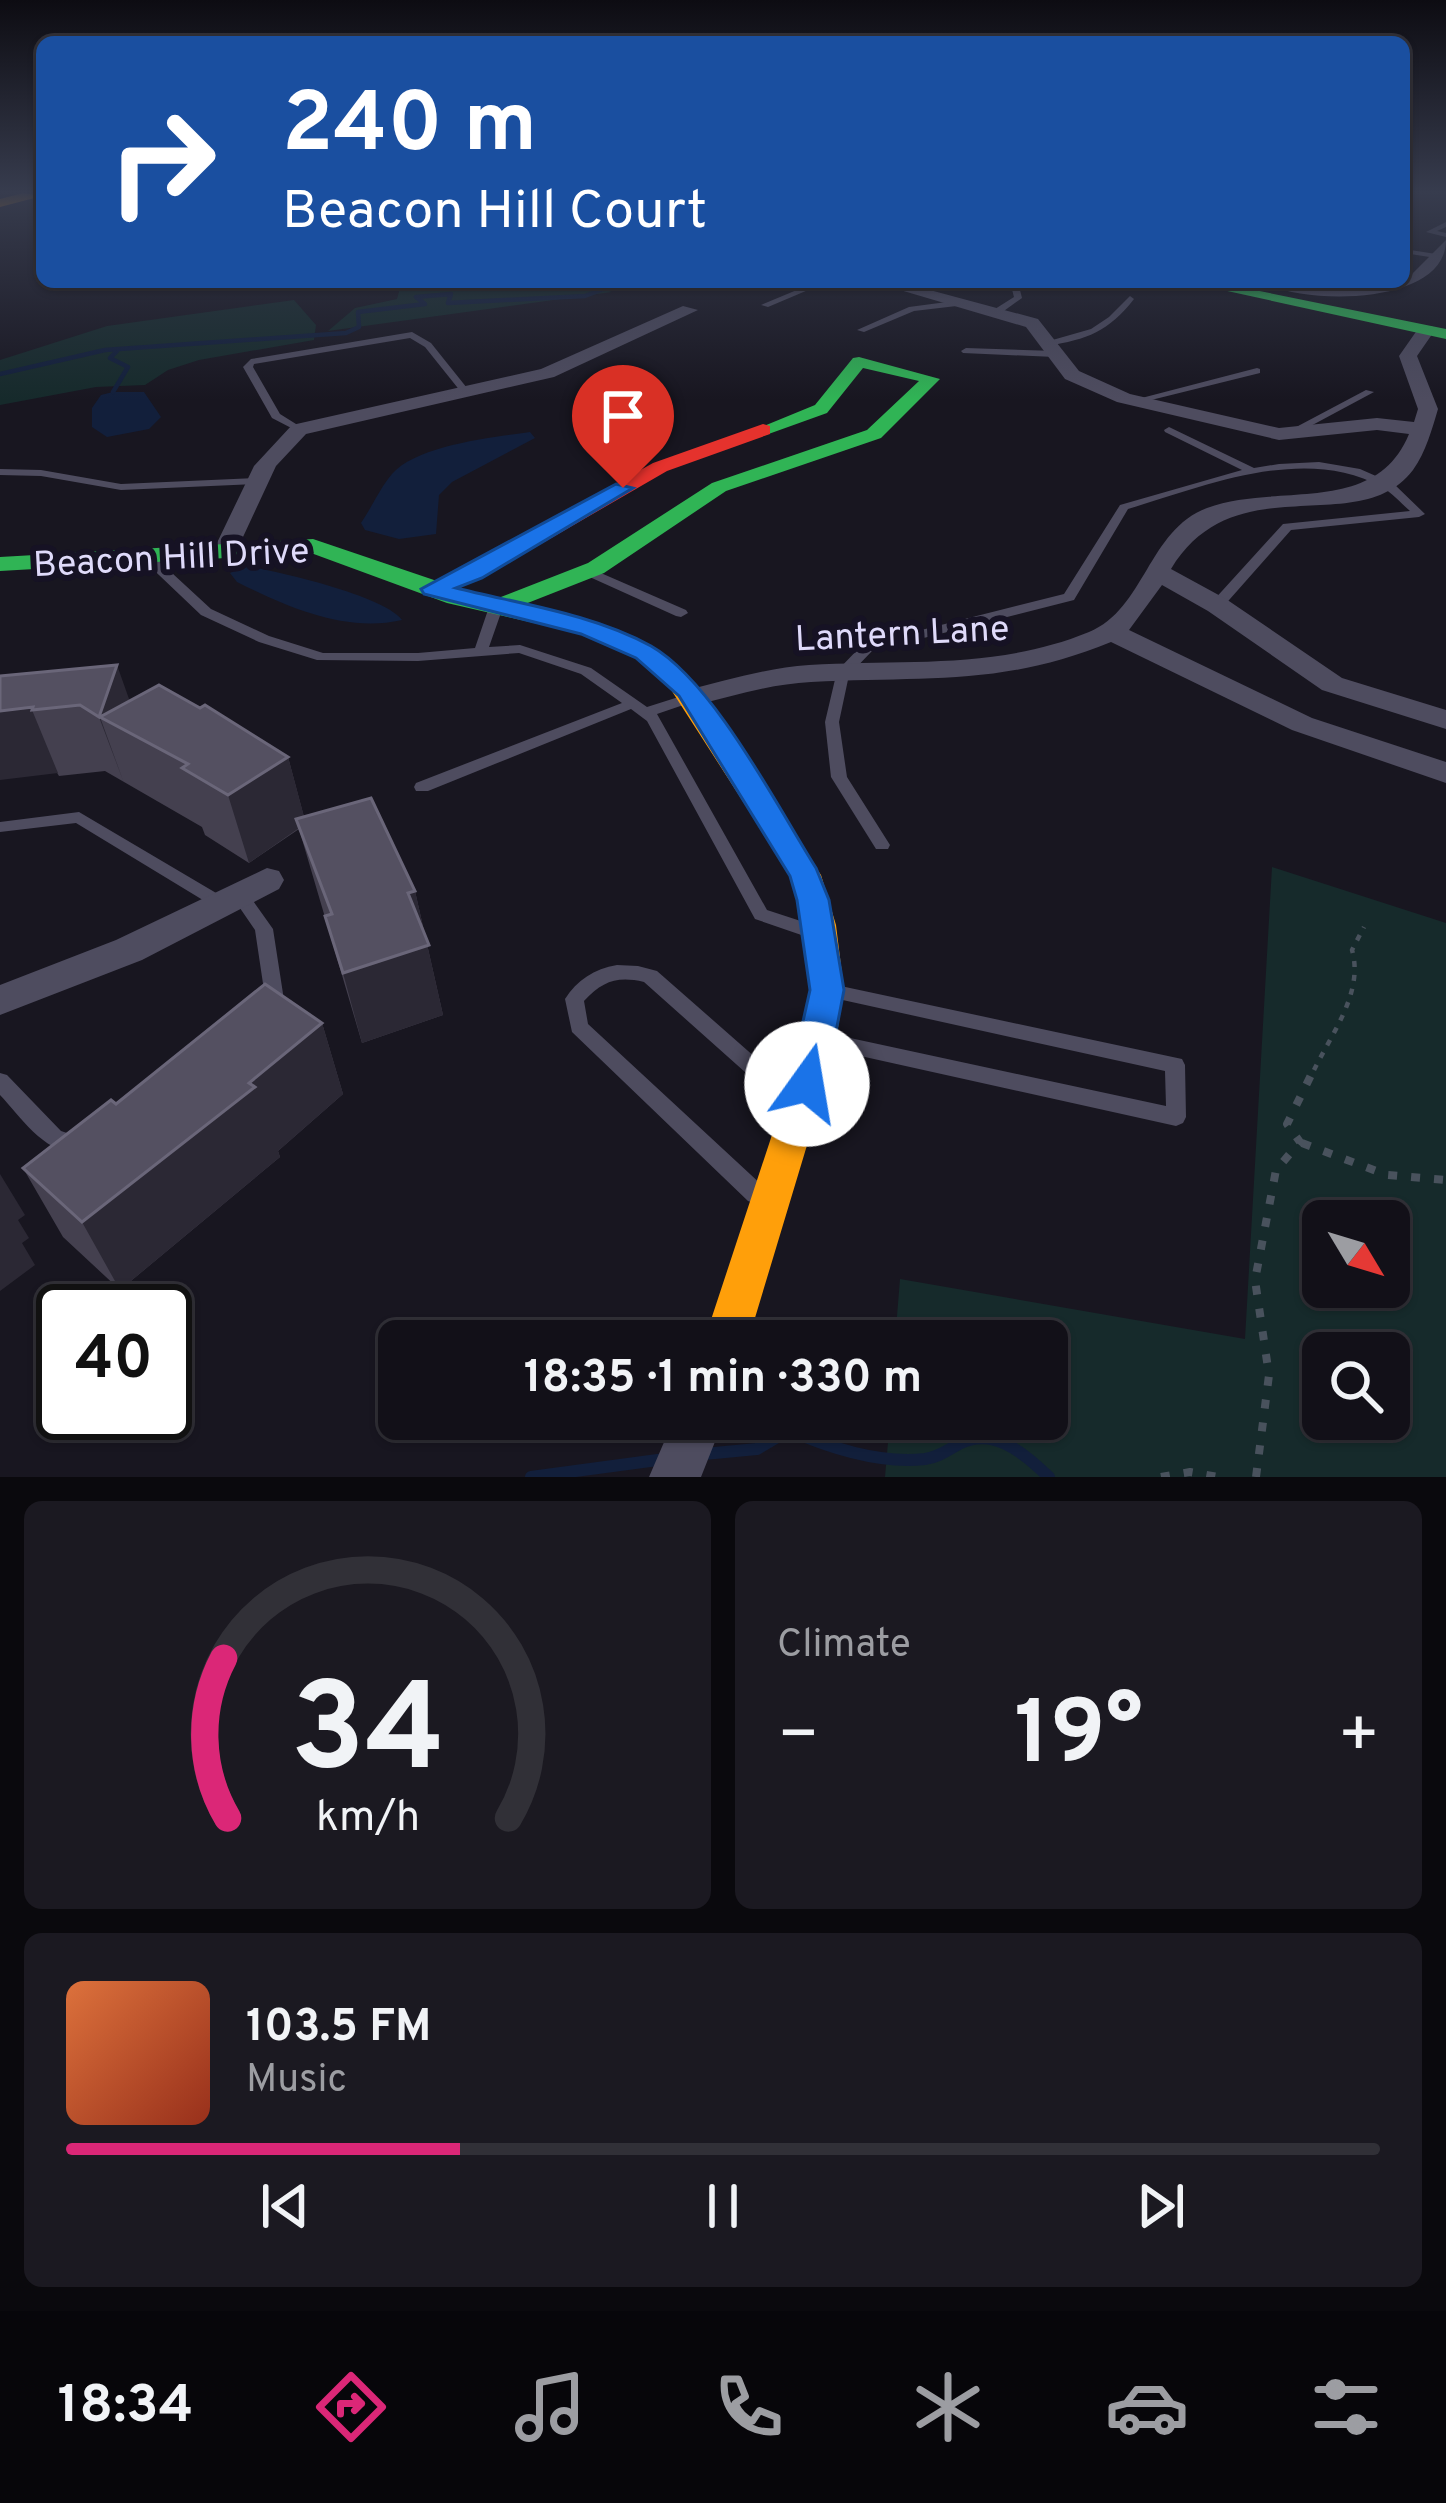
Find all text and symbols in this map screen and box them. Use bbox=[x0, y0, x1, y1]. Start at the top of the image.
text: 240 m bbox=[282, 75, 537, 181]
icon: right bbox=[84, 84, 240, 240]
text: Beacon Hill Court bbox=[282, 179, 707, 248]
pin bbox=[572, 365, 674, 488]
icon: arrive bbox=[590, 383, 656, 449]
street label: Beacon Hill Drive bbox=[32, 530, 310, 590]
street label: Lantern Lane bbox=[794, 607, 1011, 665]
position arrow bbox=[744, 1021, 870, 1147]
north arrow bbox=[1302, 1200, 1410, 1308]
map controls bbox=[1302, 1200, 1410, 1440]
speed limit sign: 40 bbox=[36, 1284, 192, 1440]
button: search bbox=[1302, 1332, 1410, 1440]
text: 18:35 · 1 min · 330 m bbox=[524, 1351, 922, 1408]
text: Climate bbox=[777, 1622, 911, 1671]
text: 34 bbox=[290, 1657, 445, 1815]
text: 19° bbox=[1014, 1682, 1143, 1795]
text: − bbox=[777, 1697, 820, 1780]
text: + bbox=[1337, 1697, 1380, 1780]
text: km/h bbox=[315, 1792, 420, 1846]
text: 103.5 FM bbox=[246, 2000, 432, 2057]
text: Music bbox=[246, 2057, 347, 2106]
icon: previous bbox=[252, 2173, 318, 2239]
icon: pause bbox=[690, 2173, 756, 2239]
icon: next bbox=[1128, 2173, 1194, 2239]
icon: directions bbox=[309, 2365, 393, 2449]
icon: music bbox=[508, 2365, 592, 2449]
icon: phone bbox=[707, 2365, 791, 2449]
icon: climate bbox=[906, 2365, 990, 2449]
icon: car bbox=[1105, 2365, 1189, 2449]
icon: filters bbox=[1304, 2365, 1388, 2449]
text: 18:34 bbox=[58, 2373, 193, 2442]

